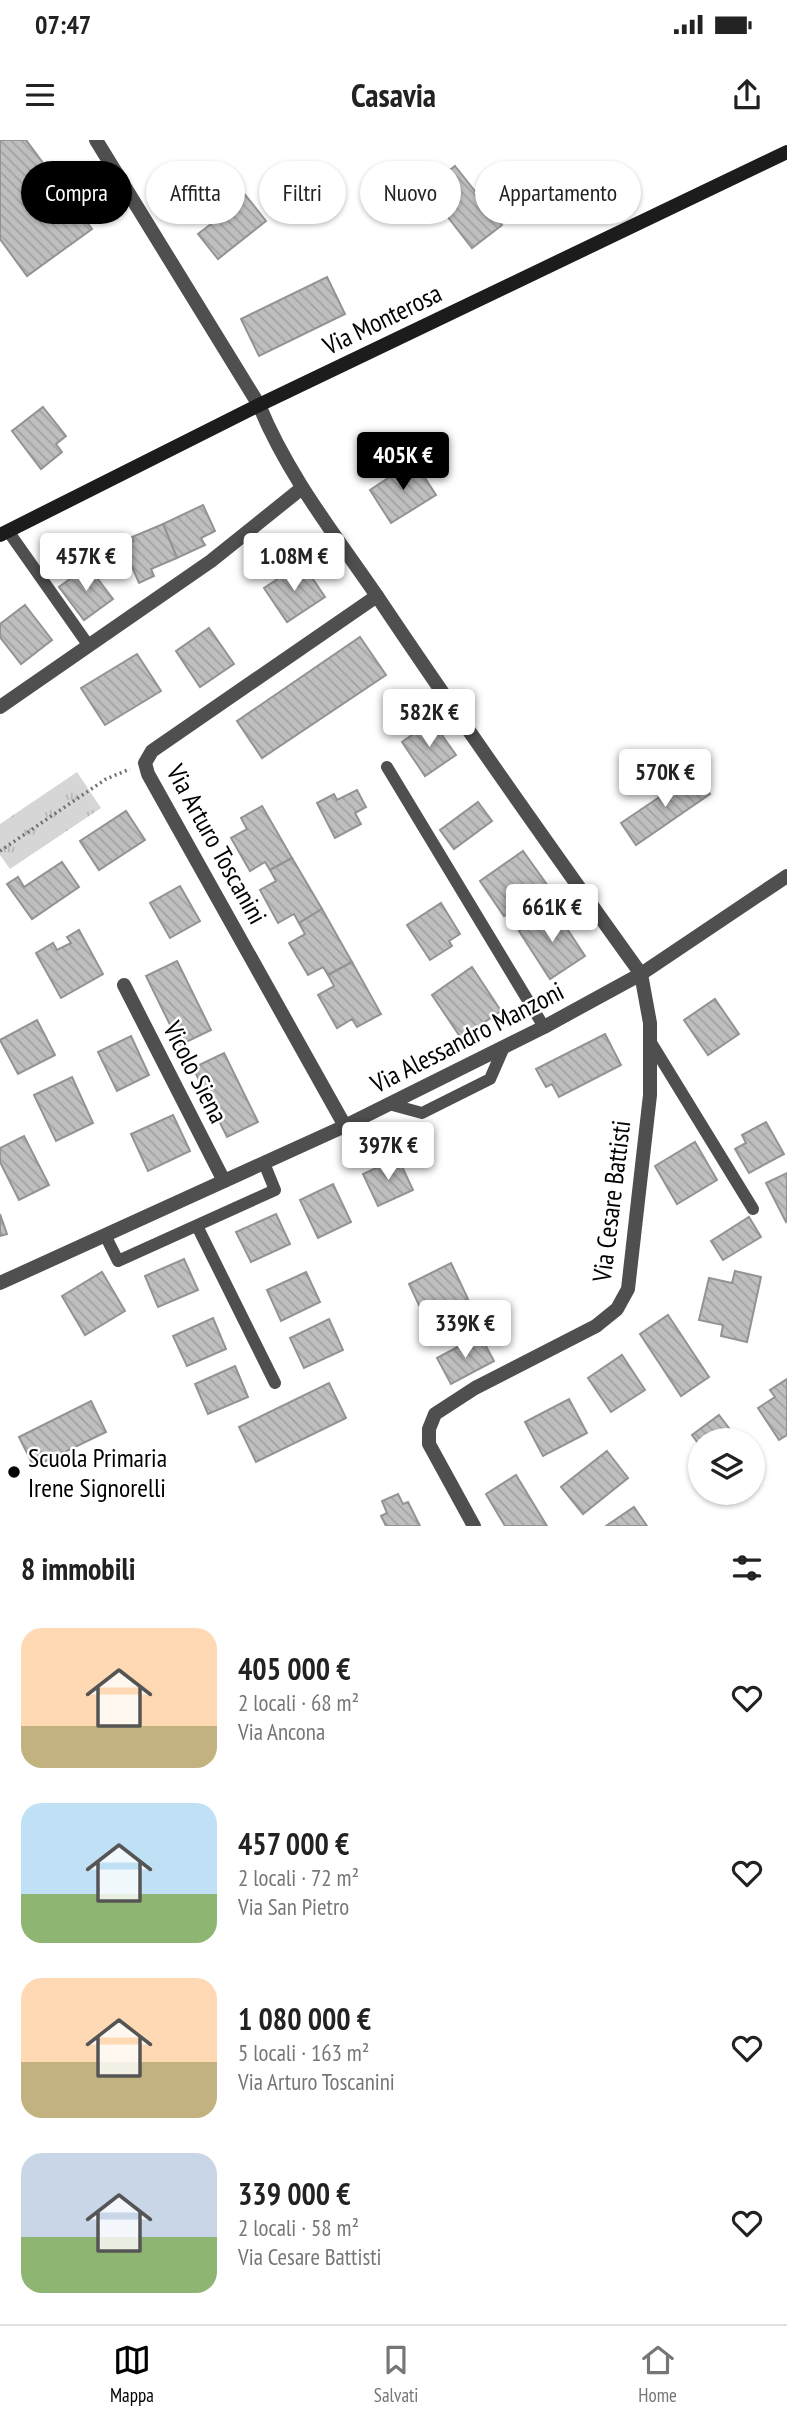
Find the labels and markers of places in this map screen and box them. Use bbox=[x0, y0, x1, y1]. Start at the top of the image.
pin: 405K € bbox=[346, 432, 460, 492]
pin: 457K € bbox=[29, 533, 143, 593]
pin: 1.08M € bbox=[229, 533, 359, 593]
pin: 582K € bbox=[372, 690, 486, 749]
pin: 570K € bbox=[608, 750, 722, 809]
pin: 661K € bbox=[495, 884, 609, 944]
pin: 397K € bbox=[331, 1122, 445, 1182]
pin: 339K € bbox=[408, 1300, 522, 1360]
place label: Scuola Primaria Irene Signorelli bbox=[28, 1441, 167, 1504]
marker: Scuola Primaria Irene Signorelli bbox=[6, 1464, 22, 1480]

